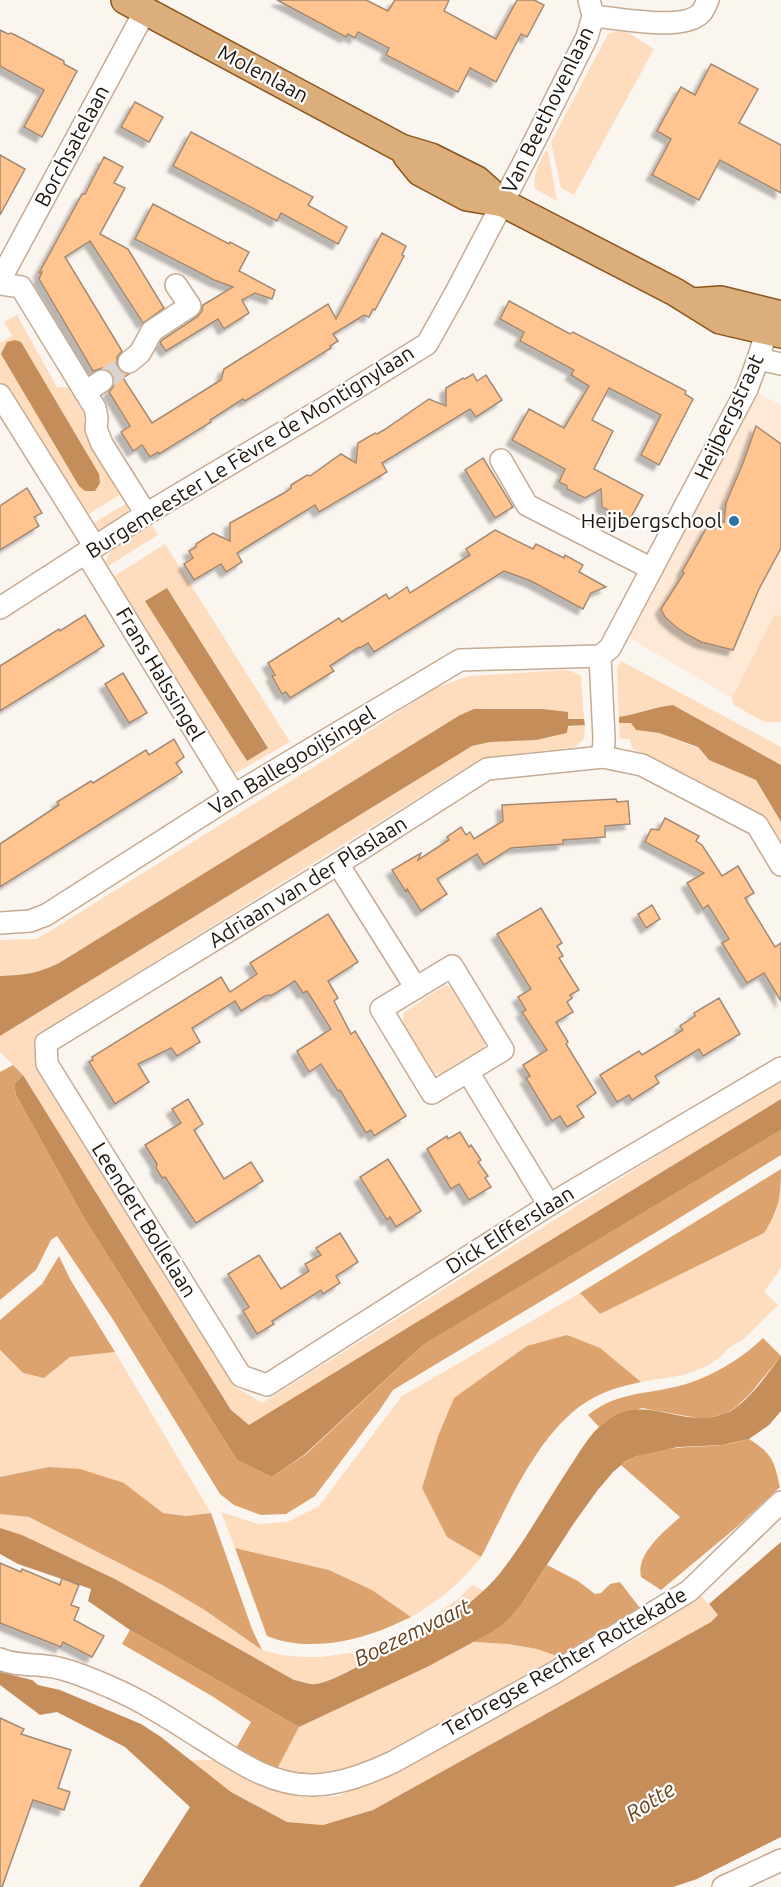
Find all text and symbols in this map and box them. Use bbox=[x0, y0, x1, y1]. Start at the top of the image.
street label: Van Beethovenlaan bbox=[496, 22, 598, 197]
street label: Molenlaan bbox=[214, 39, 313, 107]
street label: Borchsatelaan bbox=[29, 81, 113, 210]
street label: Burgemeester Le Fèvre de Montignylaan bbox=[81, 340, 418, 563]
street label: Heijbergstraat bbox=[689, 350, 768, 483]
place label: Heijbergschool bbox=[581, 508, 722, 532]
marker: Heijbergschool bbox=[727, 514, 741, 528]
street label: Frans Halssingel bbox=[112, 603, 210, 744]
street label: Van Ballegooijsingel bbox=[204, 701, 379, 819]
street label: Adriaan van der Plaslaan bbox=[204, 810, 411, 952]
street label: Leendert Bollelaan bbox=[87, 1138, 202, 1301]
street label: Dick Elfferslaan bbox=[441, 1180, 578, 1278]
street label: Terbregse Rechter Rottekade bbox=[438, 1581, 691, 1741]
water label: Boezemvaart bbox=[349, 1592, 475, 1671]
water label: Rotte bbox=[621, 1776, 679, 1826]

